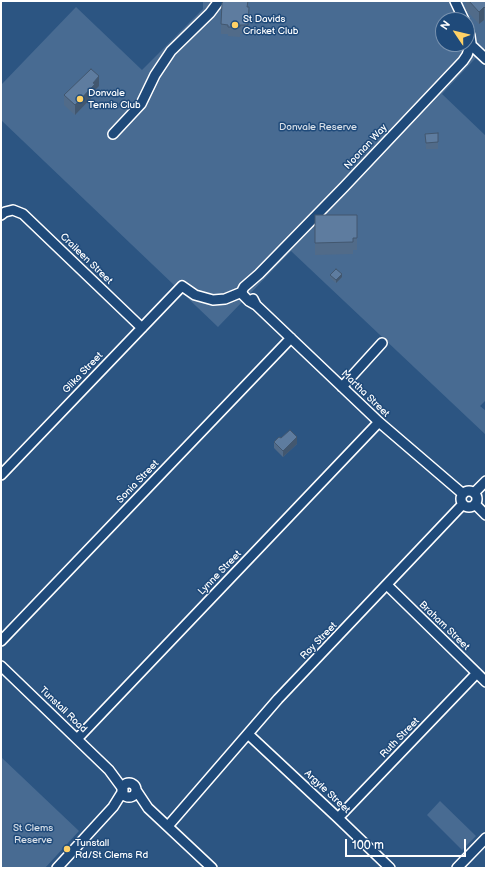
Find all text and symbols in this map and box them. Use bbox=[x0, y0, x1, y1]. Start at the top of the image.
north arrow bbox=[435, 12, 475, 52]
place label: St Davids Cricket Club bbox=[243, 13, 298, 36]
text: N bbox=[438, 18, 453, 33]
marker: St Davids Cricket Club bbox=[230, 20, 240, 30]
place label: Donvale Tennis Club bbox=[88, 87, 141, 110]
marker: Donvale Tennis Club bbox=[75, 94, 85, 104]
park label: Donvale Reserve bbox=[279, 121, 357, 133]
street label: Noonan Way bbox=[342, 122, 390, 172]
street label: Craileen Street bbox=[57, 231, 115, 287]
street label: Glika Street bbox=[60, 350, 106, 396]
street label: Martha Street bbox=[338, 368, 392, 420]
street label: Sonia Street bbox=[114, 458, 162, 506]
street label: Lynne Street bbox=[196, 548, 244, 598]
street label: Braham Street bbox=[416, 599, 472, 653]
street label: Roy Street bbox=[298, 620, 340, 662]
street label: Tunstall Road bbox=[37, 684, 89, 736]
street label: Ruth Street bbox=[378, 715, 422, 761]
street label: Argyle Street bbox=[302, 768, 352, 816]
park label: St Clems Reserve bbox=[13, 822, 53, 846]
scale bar bbox=[347, 831, 468, 857]
place label: Tunstall Rd/St Clems Rd bbox=[75, 837, 148, 860]
text: 100 m bbox=[352, 838, 384, 853]
marker: Tunstall Rd/St Clems Rd bbox=[62, 844, 72, 854]

